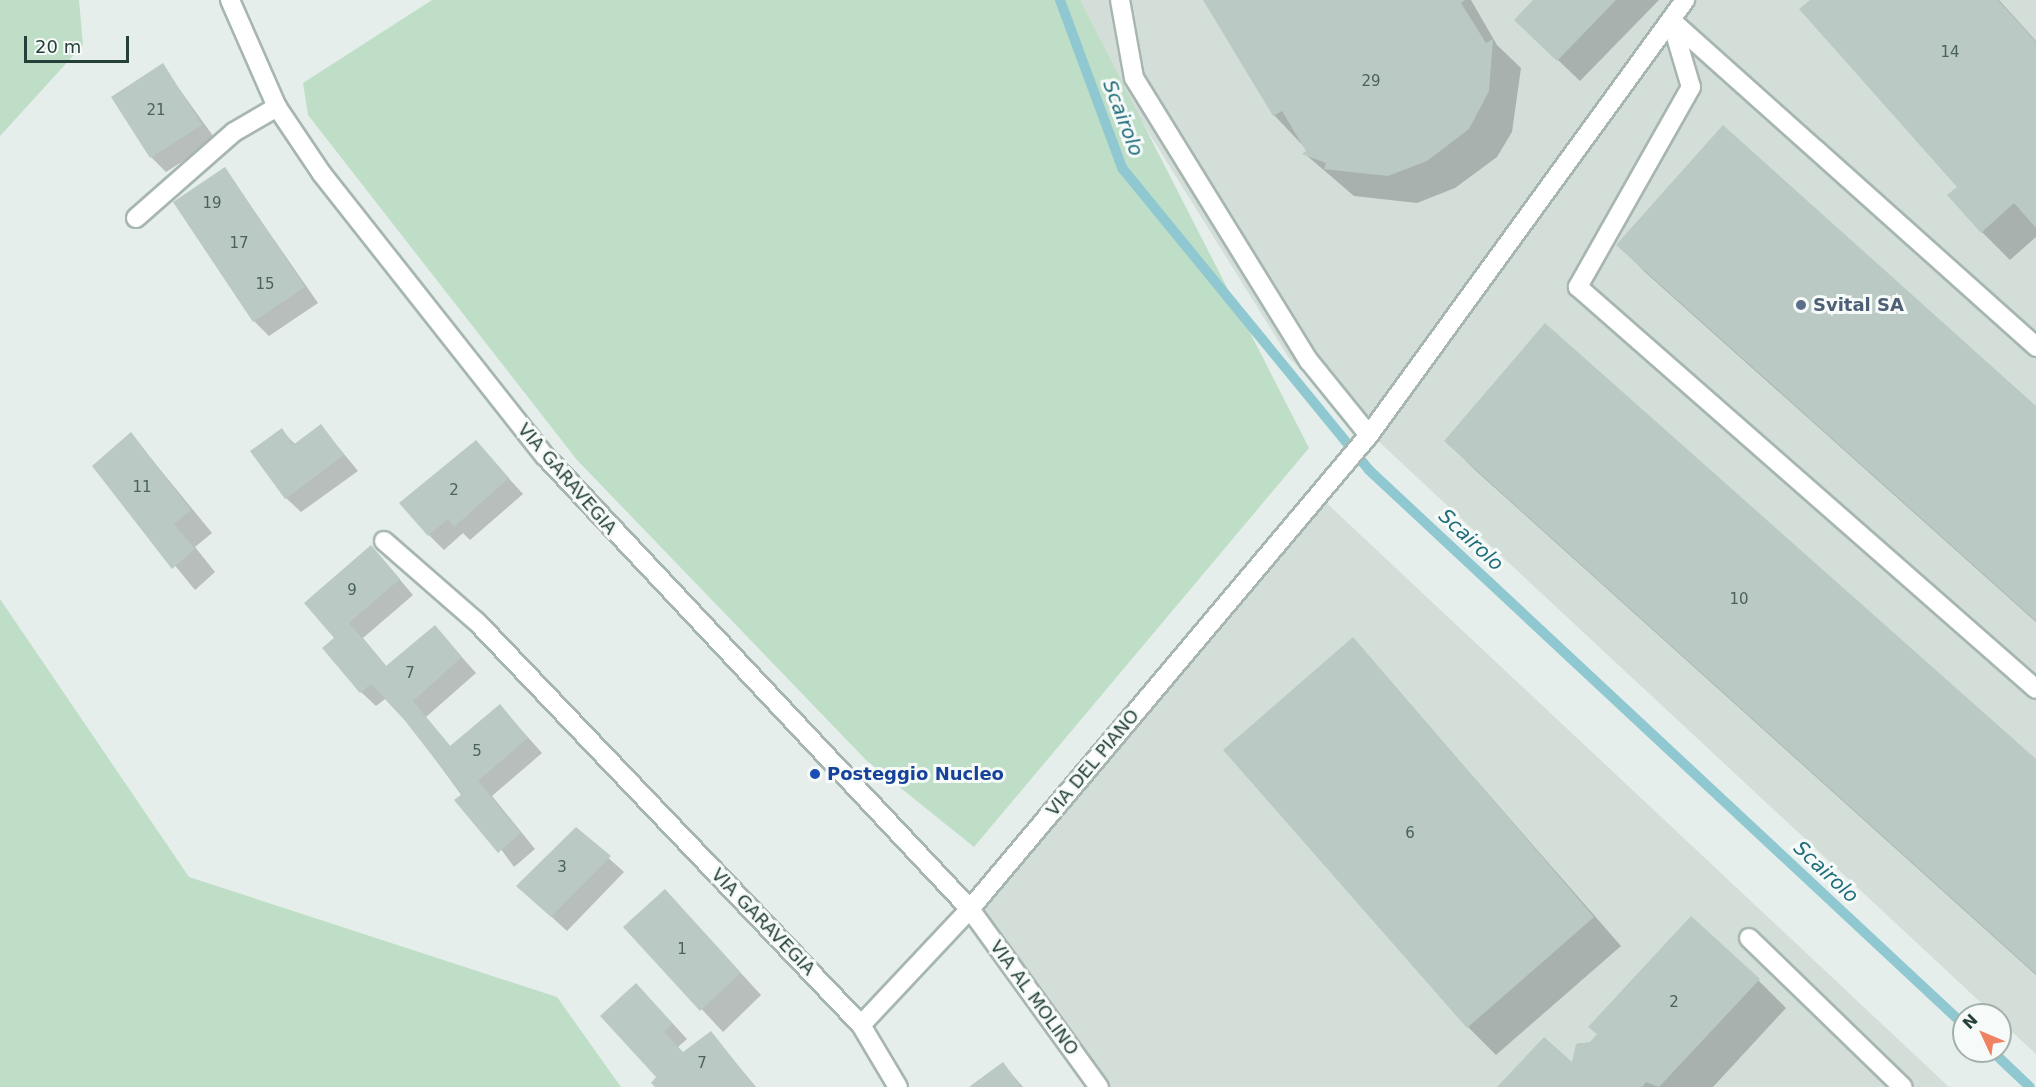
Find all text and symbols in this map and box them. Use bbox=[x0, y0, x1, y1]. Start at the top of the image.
scale bar bbox=[27, 24, 132, 62]
text: 20 m bbox=[35, 36, 81, 57]
house number: 14 bbox=[1940, 44, 1960, 62]
house number: 29 bbox=[1361, 73, 1381, 91]
water label: Scairolo bbox=[1098, 76, 1148, 160]
house number: 21 bbox=[146, 102, 166, 120]
house number: 19 bbox=[202, 195, 222, 213]
house number: 17 bbox=[229, 235, 249, 253]
house number: 15 bbox=[255, 276, 275, 294]
place label: Svital SA bbox=[1813, 294, 1904, 316]
marker: Svital SA bbox=[1794, 298, 1808, 312]
street label: VIA GARAVEGIA bbox=[513, 419, 621, 539]
house number: 11 bbox=[132, 479, 152, 497]
house number: 2 bbox=[449, 482, 459, 500]
water label: Scairolo bbox=[1434, 504, 1508, 576]
house number: 9 bbox=[347, 582, 357, 600]
house number: 10 bbox=[1729, 591, 1749, 609]
house number: 7 bbox=[405, 665, 415, 683]
street label: VIA DEL PIANO bbox=[1042, 705, 1144, 821]
house number: 5 bbox=[472, 743, 482, 761]
place label: Posteggio Nucleo bbox=[827, 763, 1004, 785]
marker: Posteggio Nucleo bbox=[808, 767, 822, 781]
house number: 6 bbox=[1405, 825, 1415, 843]
water label: Scairolo bbox=[1789, 836, 1863, 908]
house number: 3 bbox=[557, 859, 567, 877]
street label: VIA GARAVEGIA bbox=[707, 864, 819, 980]
street label: VIA AL MOLINO bbox=[985, 936, 1083, 1060]
house number: 1 bbox=[677, 941, 687, 959]
house number: 2 bbox=[1669, 994, 1679, 1012]
north arrow bbox=[1952, 1003, 2012, 1063]
text: N bbox=[1959, 1010, 1982, 1033]
house number: 7 bbox=[697, 1055, 707, 1073]

